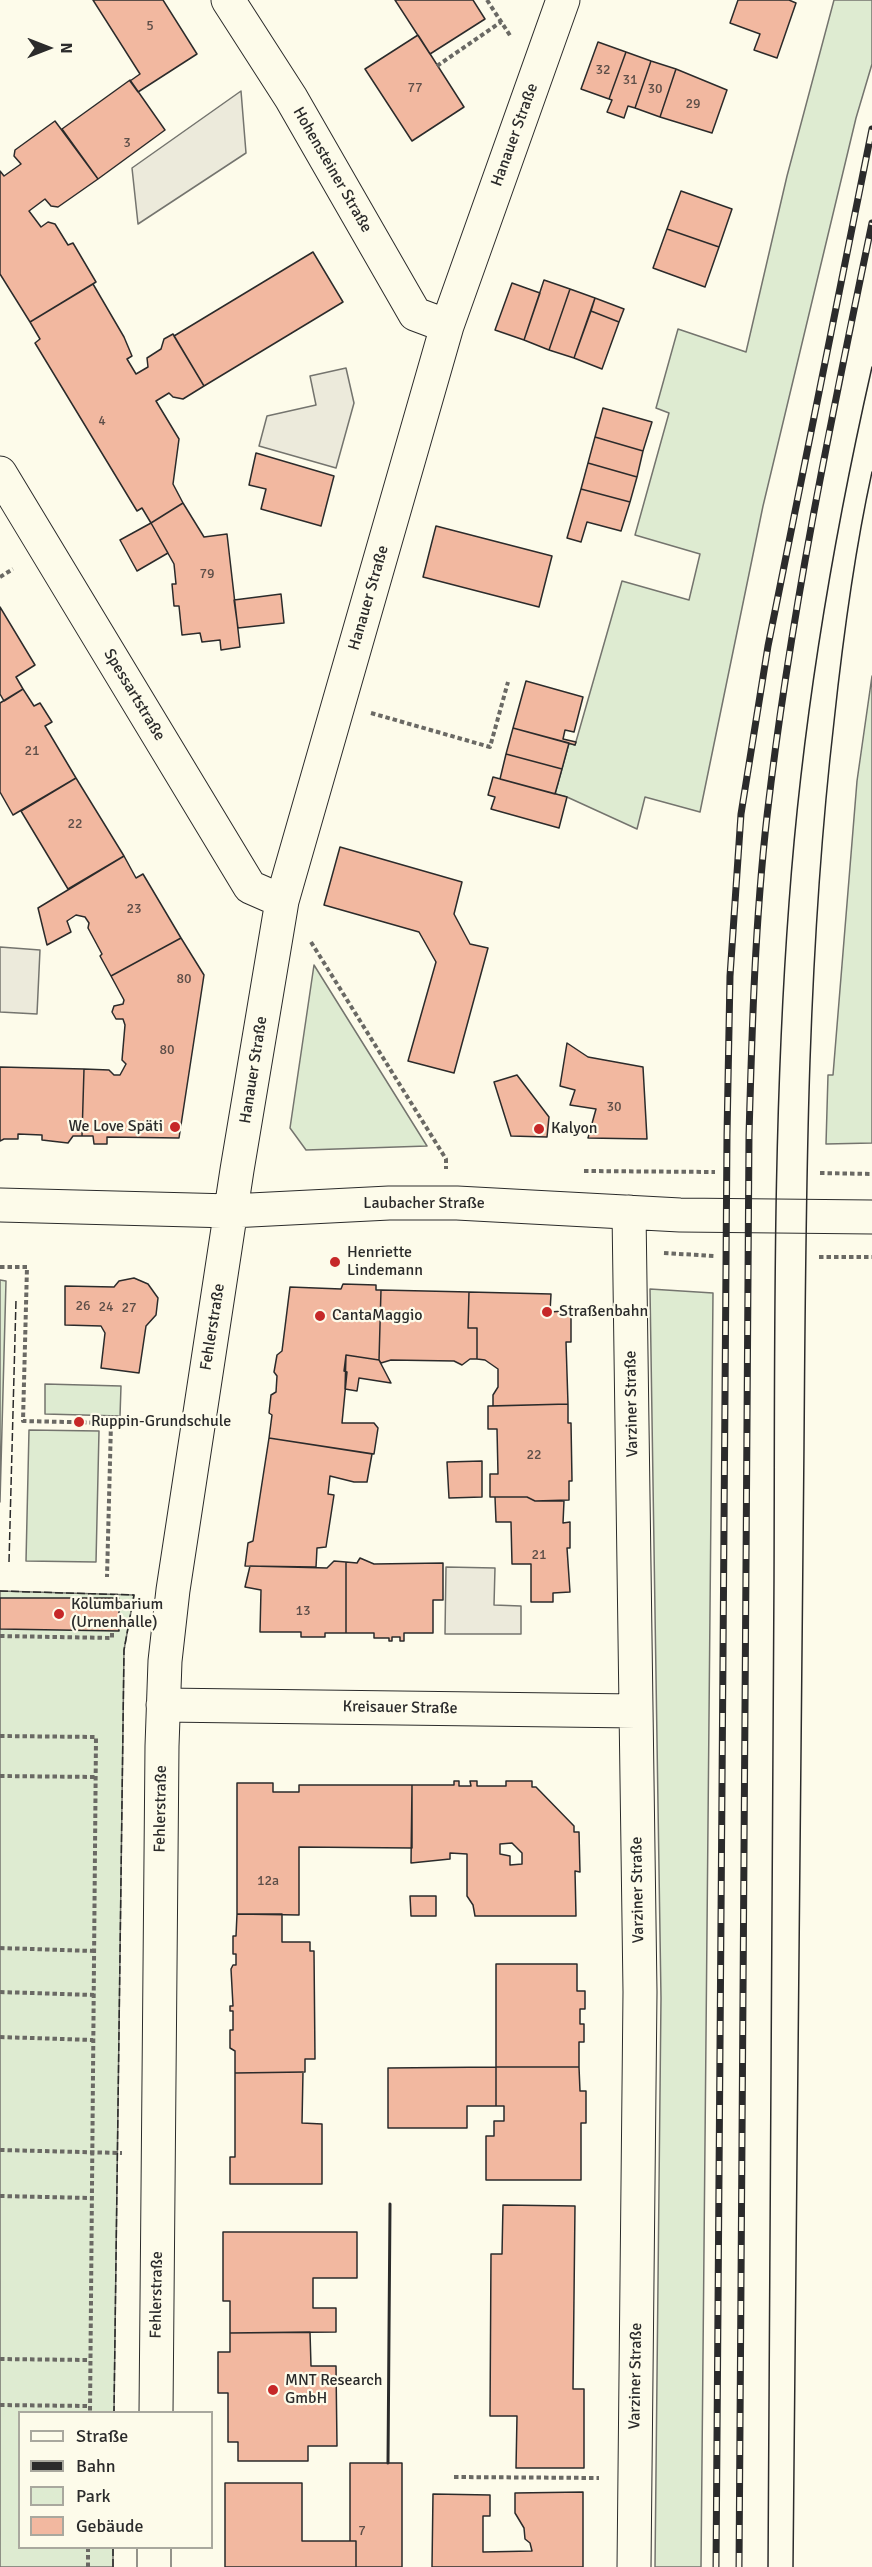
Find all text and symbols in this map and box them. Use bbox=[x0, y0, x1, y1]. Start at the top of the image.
north arrow bbox=[18, 18, 78, 78]
house number: 5 bbox=[146, 18, 154, 34]
text: N bbox=[56, 42, 76, 54]
house number: 32 bbox=[595, 62, 611, 78]
house number: 31 bbox=[622, 72, 638, 88]
house number: 77 bbox=[407, 80, 423, 96]
street label: Hanauer Straße bbox=[487, 81, 543, 189]
house number: 30 bbox=[647, 81, 663, 97]
house number: 29 bbox=[685, 96, 701, 112]
street label: Hohensteiner Straße bbox=[288, 104, 376, 236]
house number: 3 bbox=[123, 135, 131, 151]
house number: 4 bbox=[98, 413, 106, 429]
street label: Hanauer Straße bbox=[345, 543, 393, 653]
house number: 79 bbox=[199, 566, 215, 582]
street label: Spessartstraße bbox=[99, 646, 169, 744]
house number: 21 bbox=[24, 743, 40, 759]
house number: 22 bbox=[67, 816, 83, 832]
house number: 23 bbox=[126, 901, 142, 917]
house number: 80 bbox=[176, 971, 192, 987]
street label: Hanauer Straße bbox=[236, 1015, 272, 1125]
house number: 80 bbox=[159, 1042, 175, 1058]
house number: 30 bbox=[606, 1099, 622, 1115]
place label: We Love Späti bbox=[68, 1117, 163, 1137]
place label: Kalyon bbox=[551, 1119, 597, 1139]
marker: We Love Späti bbox=[168, 1120, 182, 1134]
marker: Kalyon bbox=[532, 1122, 546, 1136]
street label: Laubacher Straße bbox=[363, 1194, 485, 1214]
place label: Henriette Lindemann bbox=[347, 1243, 423, 1281]
marker: Henriette Lindemann bbox=[328, 1255, 342, 1269]
street label: Fehlerstraße bbox=[197, 1282, 229, 1372]
house number: 26 bbox=[75, 1298, 91, 1314]
house number: 24 bbox=[98, 1299, 114, 1315]
house number: 27 bbox=[121, 1300, 137, 1316]
place label: Straßenbahn bbox=[559, 1302, 648, 1322]
marker: Straßenbahn bbox=[540, 1305, 554, 1319]
place label: CantaMaggio bbox=[332, 1306, 423, 1326]
marker: CantaMaggio bbox=[313, 1309, 327, 1323]
street label: Varziner Straße bbox=[621, 1350, 643, 1458]
place label: Ruppin-Grundschule bbox=[91, 1412, 231, 1432]
marker: Ruppin-Grundschule bbox=[72, 1415, 86, 1429]
house number: 22 bbox=[526, 1447, 542, 1463]
house number: 21 bbox=[531, 1547, 547, 1563]
place label: Kolumbarium (Urnenhalle) bbox=[71, 1595, 163, 1633]
house number: 13 bbox=[295, 1603, 311, 1619]
marker: Kolumbarium (Urnenhalle) bbox=[52, 1607, 66, 1621]
street label: Kreisauer Straße bbox=[342, 1697, 458, 1719]
street label: Fehlerstraße bbox=[151, 1765, 171, 1853]
street label: Varziner Straße bbox=[627, 1836, 649, 1944]
house number: 12a bbox=[257, 1873, 279, 1889]
street label: Fehlerstraße bbox=[147, 2251, 167, 2339]
street label: Varziner Straße bbox=[625, 2322, 647, 2430]
place label: MNT Research GmbH bbox=[285, 2371, 383, 2409]
marker: MNT Research GmbH bbox=[266, 2383, 280, 2397]
legend bbox=[18, 2411, 213, 2549]
text: Straße bbox=[76, 2425, 128, 2447]
text: Bahn bbox=[76, 2455, 116, 2477]
text: Park bbox=[76, 2485, 111, 2507]
text: Gebäude bbox=[76, 2515, 144, 2537]
house number: 7 bbox=[358, 2523, 366, 2539]

